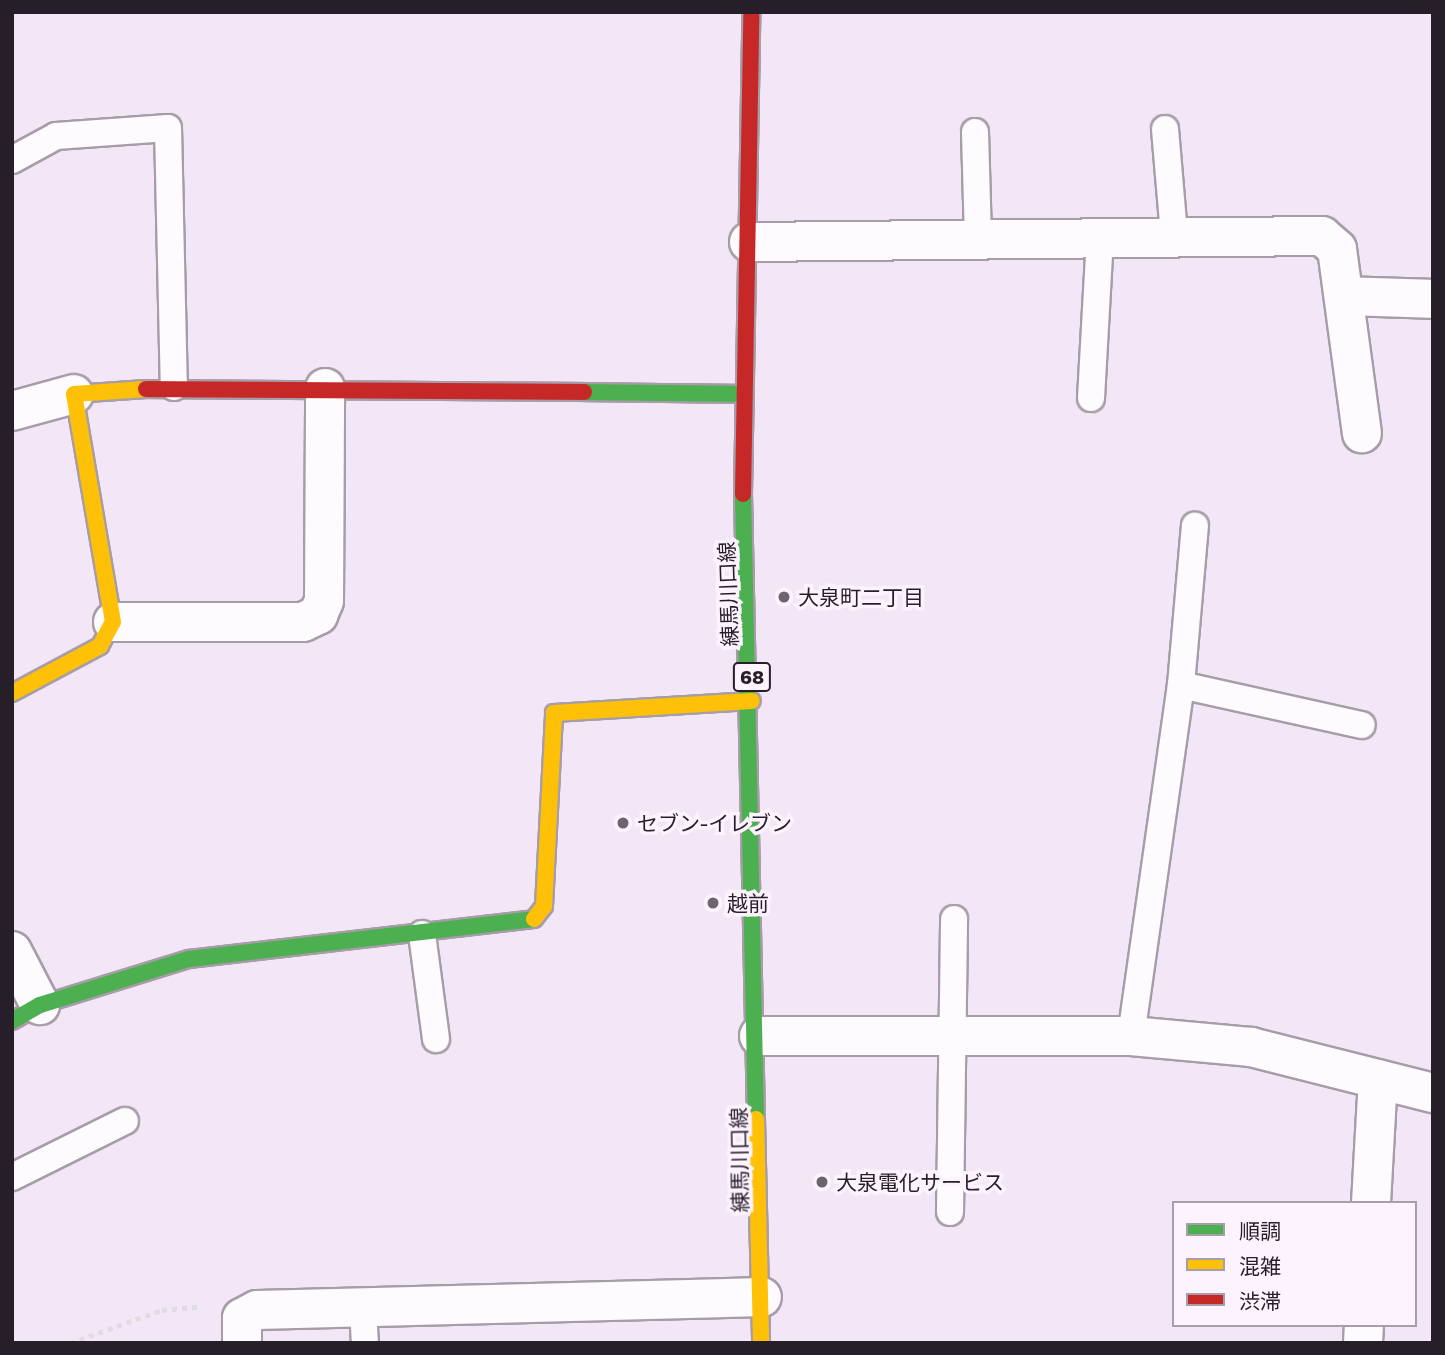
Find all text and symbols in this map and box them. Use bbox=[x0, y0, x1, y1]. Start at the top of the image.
street label: 練馬川口線 bbox=[714, 541, 742, 647]
place label: 大泉町二丁目 bbox=[798, 584, 924, 610]
marker: 大泉町二丁目 bbox=[776, 589, 792, 605]
road number: 68 bbox=[733, 662, 771, 692]
place label: セブン-イレブン bbox=[637, 810, 792, 836]
marker: セブン-イレブン bbox=[615, 815, 631, 831]
place label: 越前 bbox=[727, 890, 769, 916]
marker: 越前 bbox=[705, 895, 721, 911]
street label: 練馬川口線 bbox=[725, 1107, 753, 1213]
place label: 大泉電化サービス bbox=[836, 1169, 1004, 1195]
marker: 大泉電化サービス bbox=[814, 1174, 830, 1190]
legend bbox=[1172, 1201, 1417, 1327]
text: 順調 bbox=[1239, 1218, 1281, 1244]
text: 混雑 bbox=[1239, 1253, 1281, 1279]
text: 渋滞 bbox=[1239, 1288, 1281, 1314]

